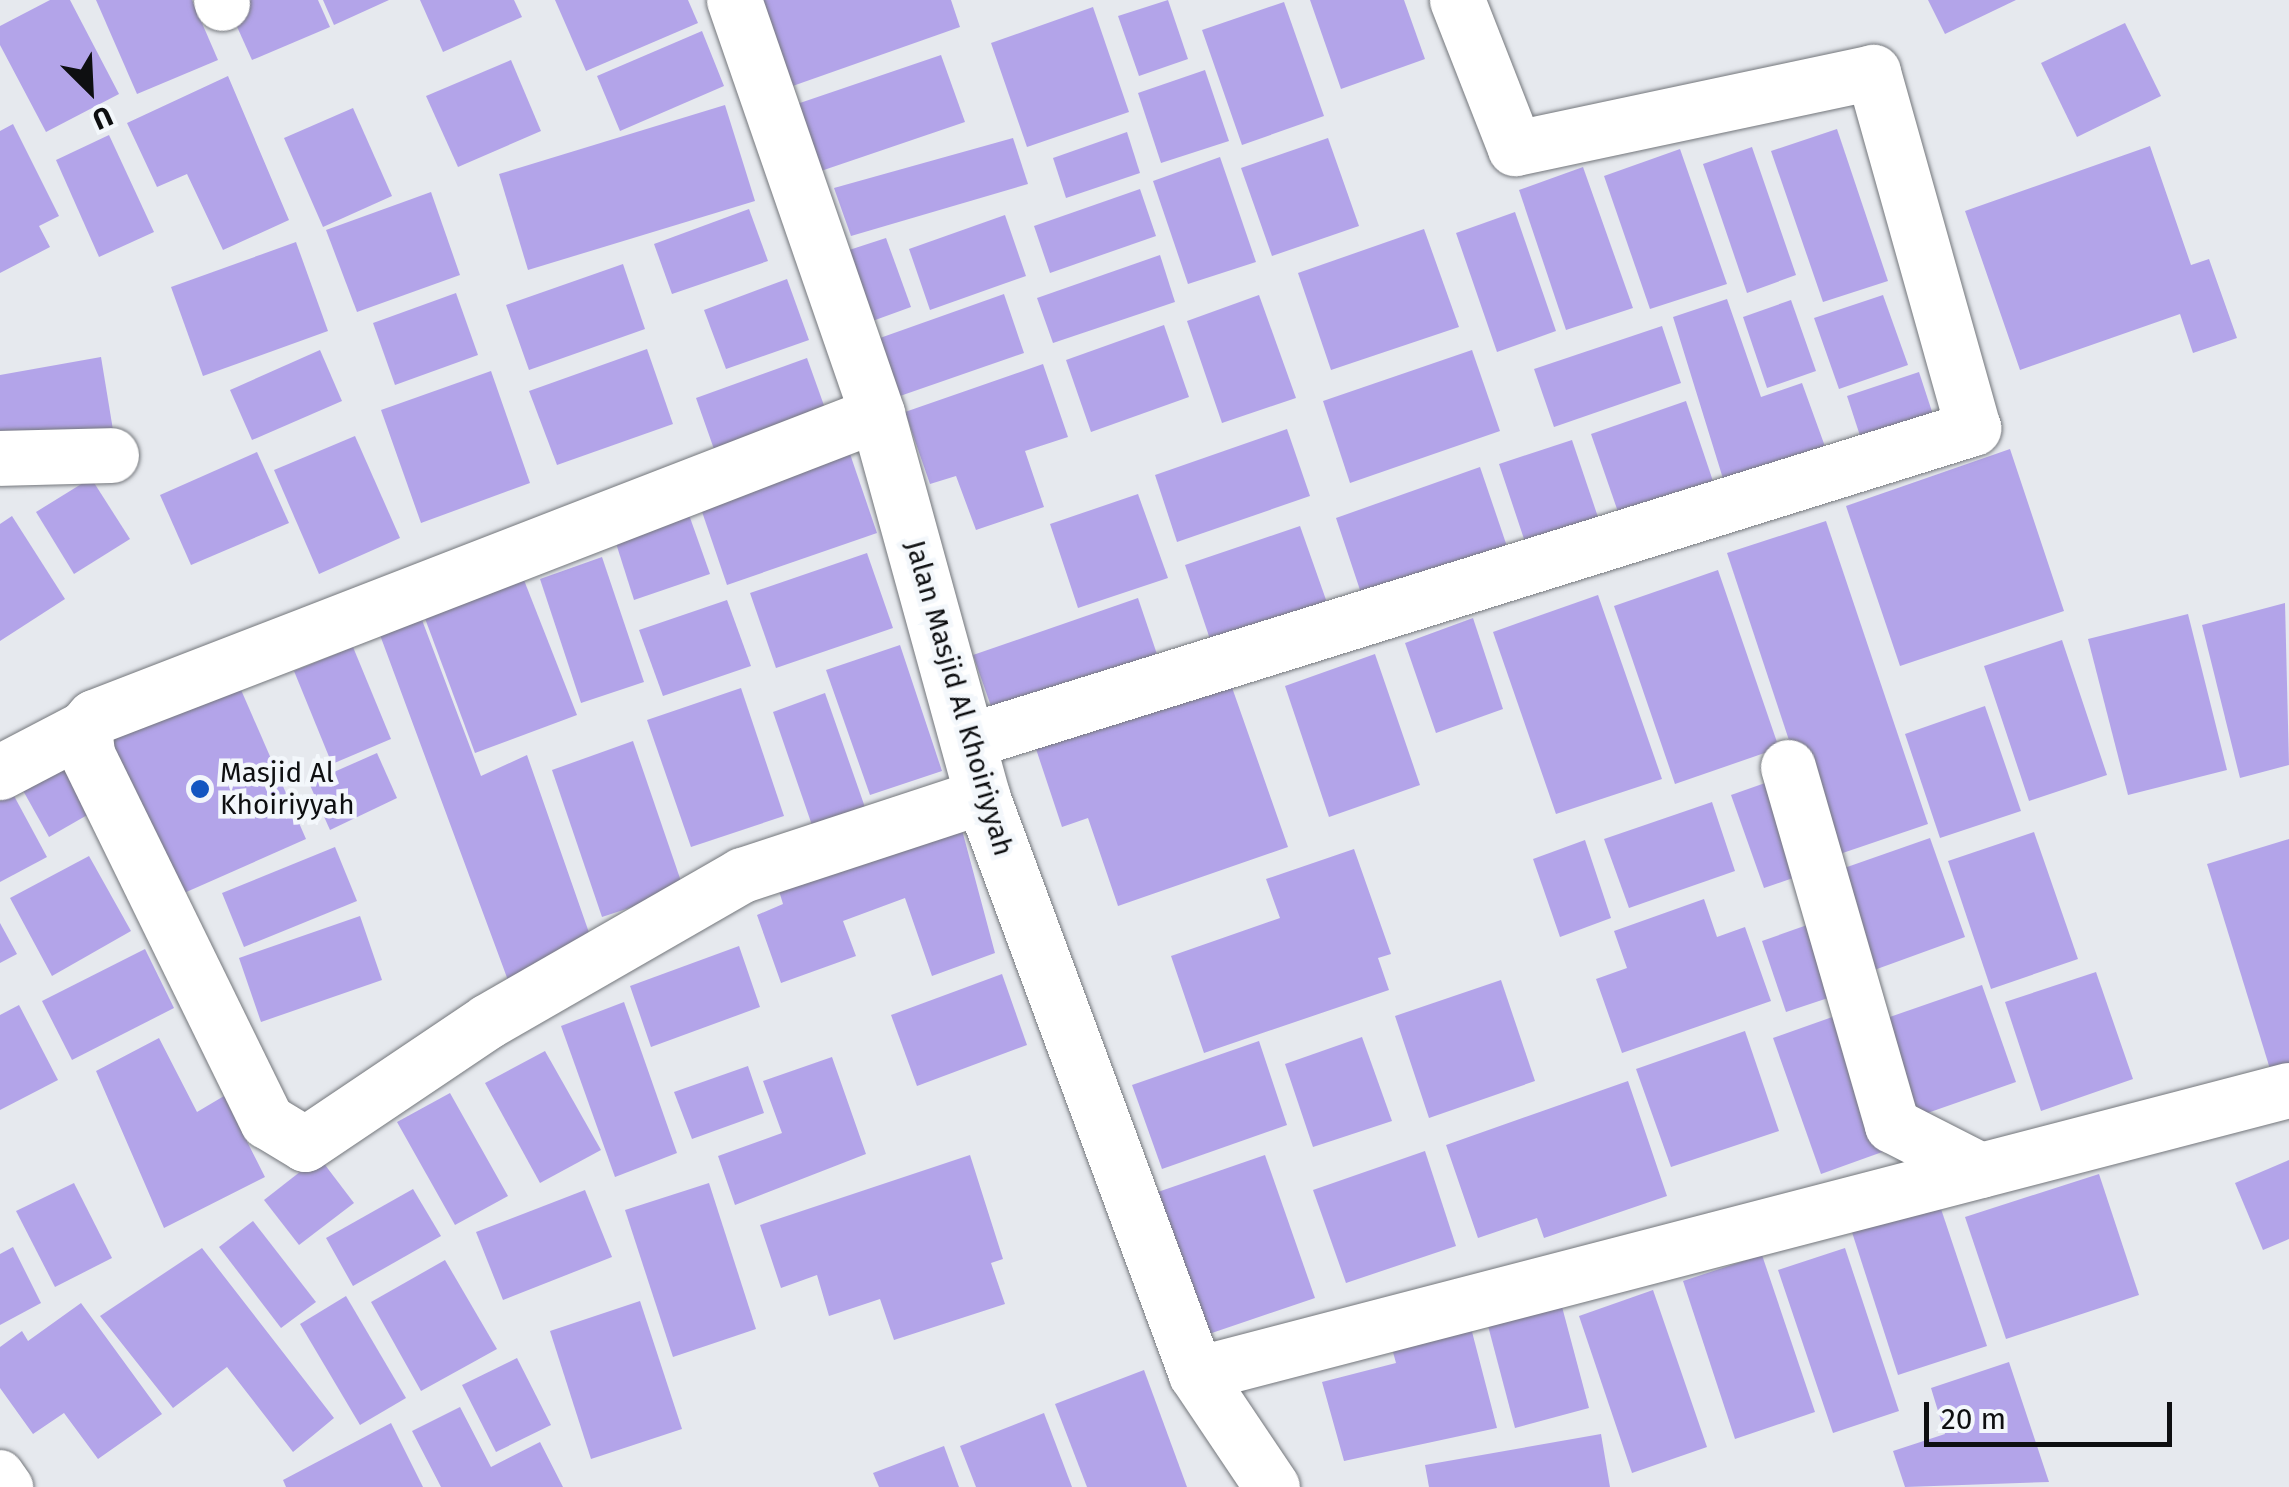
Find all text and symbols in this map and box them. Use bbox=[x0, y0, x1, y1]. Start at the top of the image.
north arrow bbox=[40, 40, 140, 140]
text: U bbox=[87, 99, 117, 137]
street label: Jalan Masjid Al Khoiriyyah bbox=[898, 536, 1020, 860]
place label: Masjid Al Khoiriyyah bbox=[220, 756, 355, 822]
marker: Masjid Al Khoiriyyah bbox=[189, 778, 211, 800]
scale bar bbox=[1929, 1382, 2176, 1444]
text: 20 m bbox=[1941, 1401, 2006, 1437]

